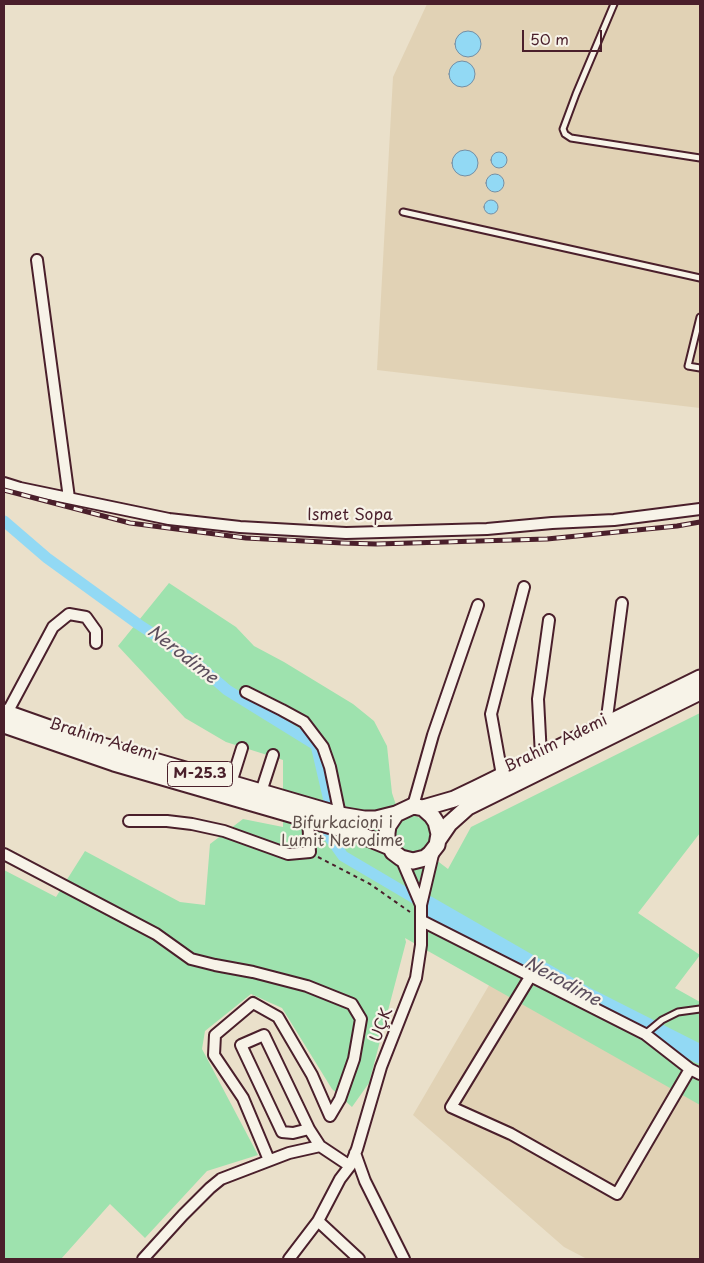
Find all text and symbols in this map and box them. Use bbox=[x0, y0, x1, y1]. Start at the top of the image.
scale bar bbox=[524, 20, 604, 52]
text: 50 m bbox=[530, 27, 569, 50]
street label: Ismet Sopa bbox=[307, 506, 393, 526]
water label: Nerodime bbox=[143, 621, 221, 689]
street label: Brahim Ademi bbox=[501, 711, 611, 777]
street label: Brahim Ademi bbox=[47, 714, 159, 766]
road number: M-25.3 bbox=[168, 762, 232, 786]
park label: Bifurkacioni i Lumit Nerodime bbox=[281, 814, 403, 852]
water label: Nerodime bbox=[520, 952, 604, 1012]
street label: UÇK bbox=[367, 1005, 397, 1045]

